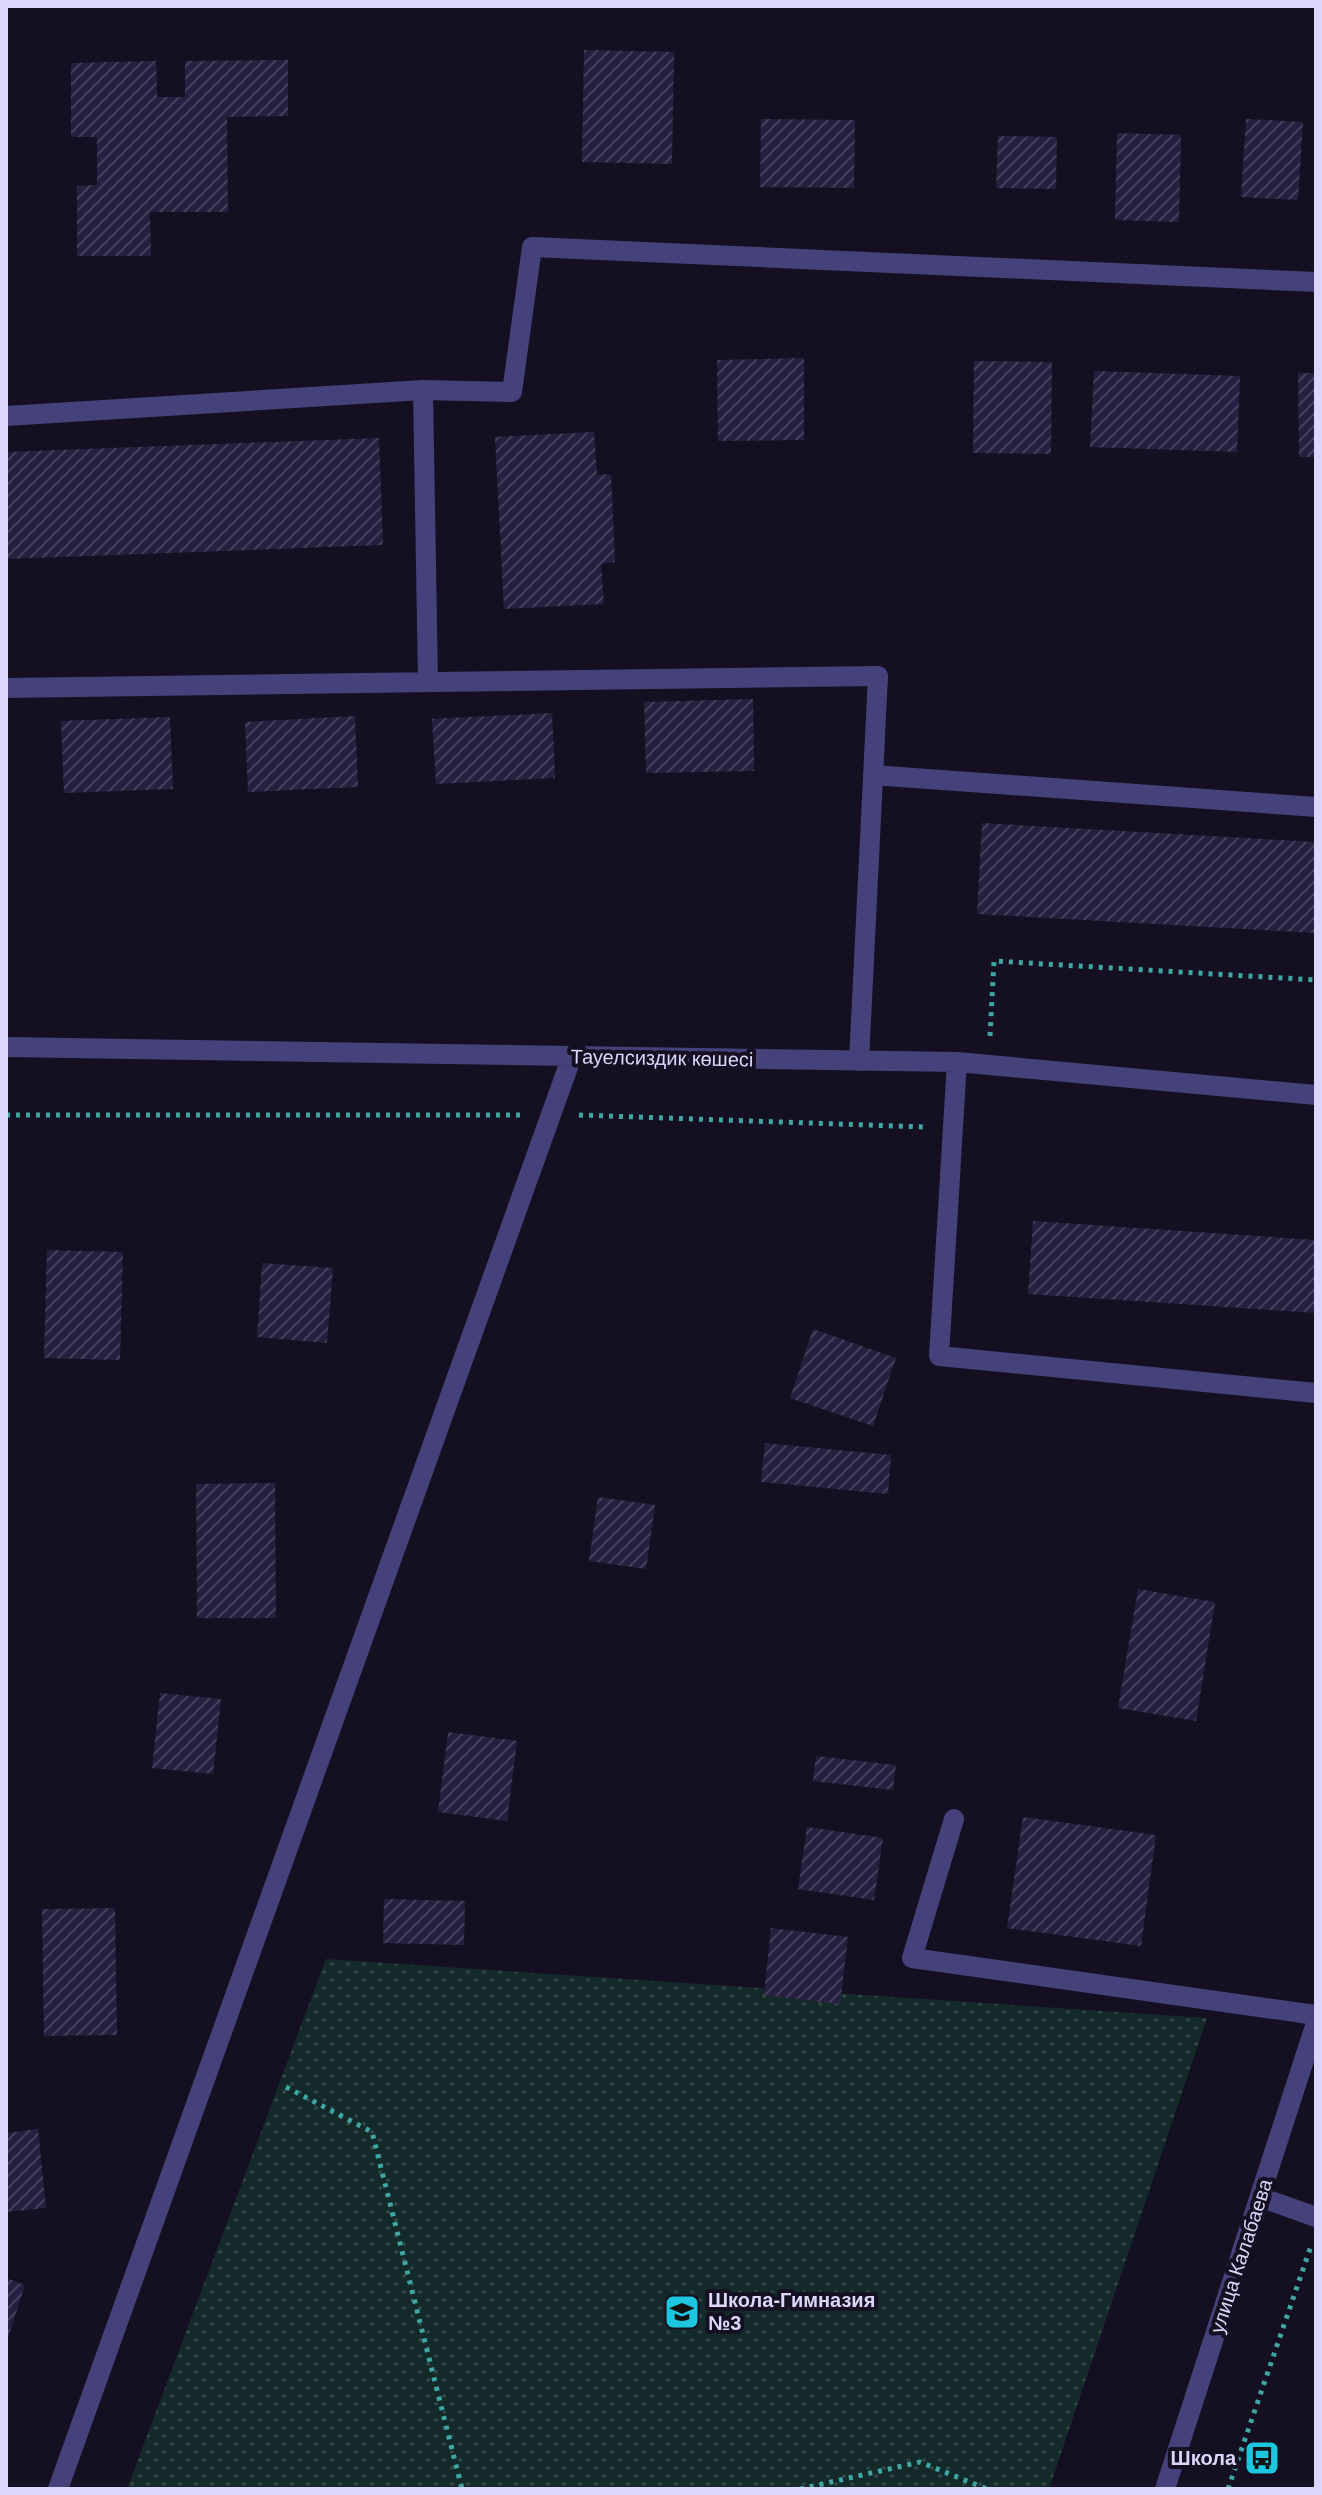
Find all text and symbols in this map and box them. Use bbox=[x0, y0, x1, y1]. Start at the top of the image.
street label: Тауелсиздик көшесі bbox=[570, 1045, 754, 1071]
street label: улица Калабаева bbox=[1206, 2175, 1277, 2336]
place label: Школа-Гимназия №3 bbox=[708, 2289, 875, 2334]
school or university icon: Школа-Гимназия №3 bbox=[663, 2293, 701, 2331]
bus stop icon: Школа bbox=[1243, 2439, 1281, 2477]
place label: Школа bbox=[1171, 2447, 1237, 2469]

